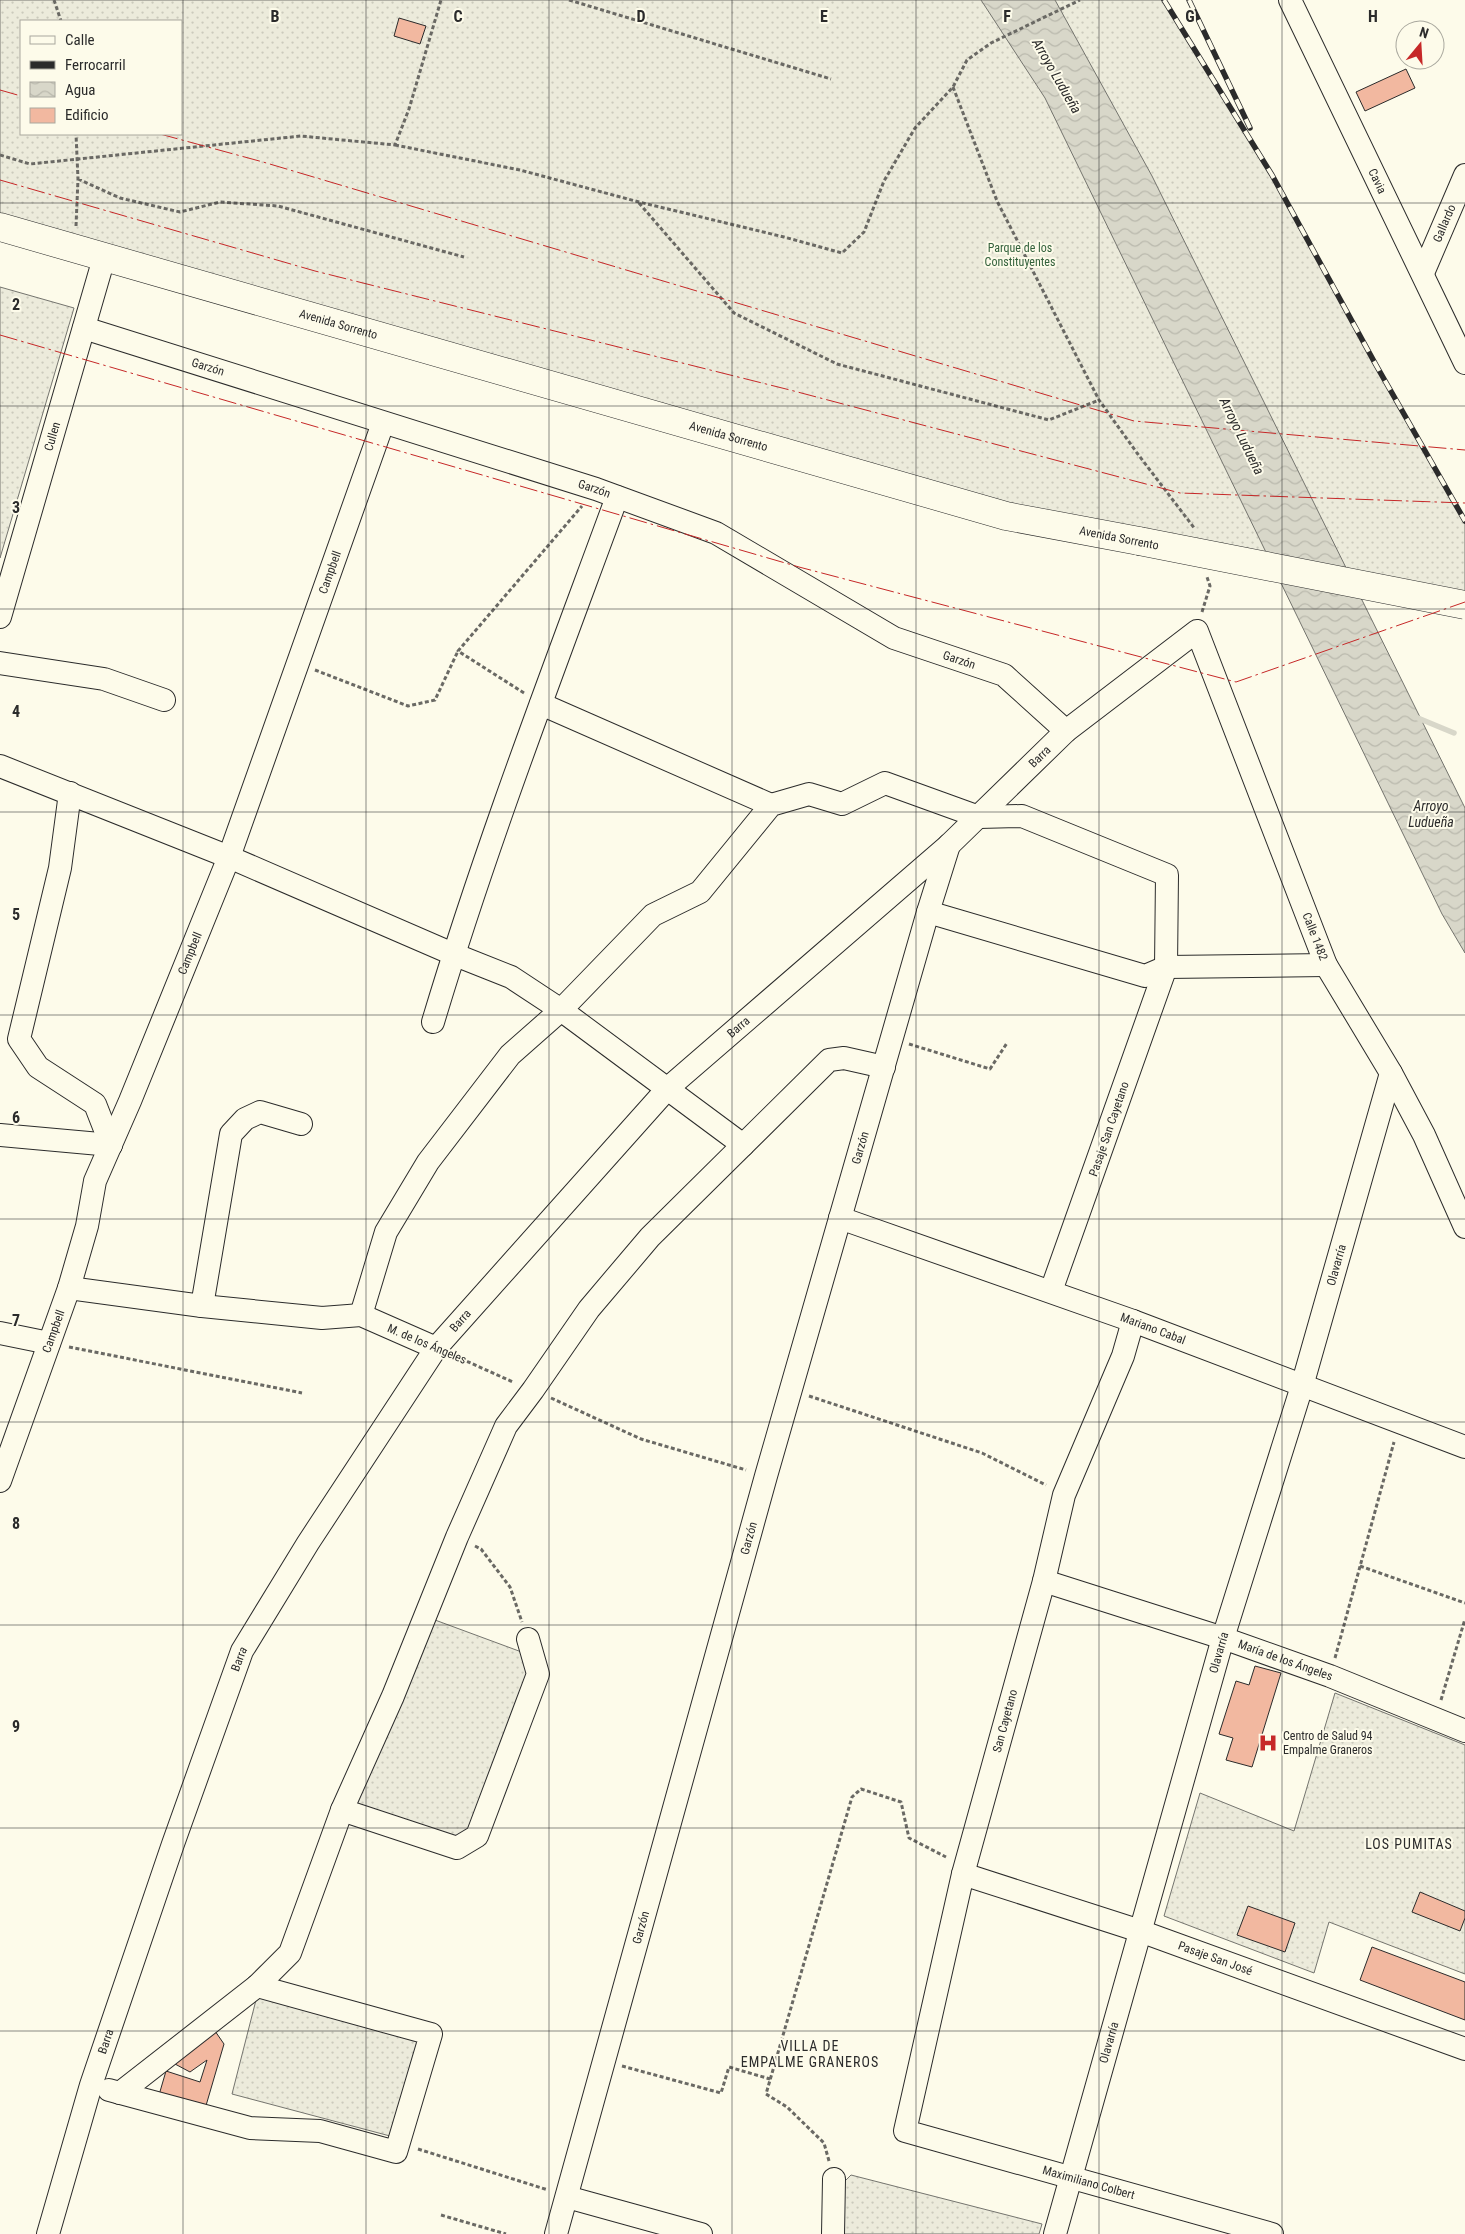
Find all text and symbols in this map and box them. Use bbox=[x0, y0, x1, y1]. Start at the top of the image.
text: B bbox=[271, 7, 280, 26]
text: C bbox=[453, 7, 463, 26]
text: D bbox=[636, 7, 646, 26]
text: E bbox=[820, 7, 828, 26]
text: F bbox=[1003, 7, 1011, 26]
text: G bbox=[1185, 7, 1195, 26]
text: H bbox=[1368, 7, 1378, 26]
legend bbox=[20, 20, 182, 135]
north arrow bbox=[1395, 20, 1445, 70]
text: N bbox=[1417, 24, 1431, 42]
text: Calle bbox=[65, 31, 95, 49]
water label: Arroyo Ludueña bbox=[1029, 35, 1085, 116]
text: Ferrocarril bbox=[65, 56, 126, 74]
text: Agua bbox=[65, 81, 95, 99]
text: Edificio bbox=[65, 106, 108, 124]
street label: Cavia bbox=[1365, 166, 1389, 196]
street label: Gallardo bbox=[1430, 202, 1459, 244]
park label: Parque de los Constituyentes bbox=[985, 241, 1055, 269]
text: 2 bbox=[12, 295, 20, 314]
street label: Avenida Sorrento bbox=[298, 306, 379, 342]
street label: Garzón bbox=[190, 355, 226, 379]
water label: Arroyo Ludueña bbox=[1216, 394, 1268, 477]
street label: Avenida Sorrento bbox=[688, 418, 769, 454]
street label: Cullen bbox=[41, 420, 63, 453]
street label: Garzón bbox=[576, 477, 613, 501]
text: 3 bbox=[12, 498, 20, 517]
street label: Avenida Sorrento bbox=[1078, 523, 1160, 553]
street label: Campbell bbox=[316, 549, 344, 596]
street label: Garzón bbox=[941, 648, 978, 672]
text: 4 bbox=[12, 702, 20, 721]
street label: Barra bbox=[1026, 743, 1054, 770]
water label: Arroyo Ludueña bbox=[1408, 798, 1454, 830]
text: 5 bbox=[12, 905, 20, 924]
street label: Calle 1482 bbox=[1299, 910, 1331, 962]
street label: Campbell bbox=[175, 930, 205, 977]
street label: Barra bbox=[724, 1013, 753, 1041]
street label: Pasaje San Cayetano bbox=[1086, 1080, 1132, 1178]
text: 6 bbox=[12, 1108, 20, 1127]
street label: Garzón bbox=[849, 1130, 872, 1166]
street label: Olavarría bbox=[1324, 1243, 1349, 1287]
street label: Barra bbox=[447, 1306, 474, 1335]
street label: Campbell bbox=[39, 1308, 68, 1355]
street label: Mariano Cabal bbox=[1119, 1310, 1188, 1347]
text: 7 bbox=[12, 1311, 20, 1330]
street label: M. de los Ángeles bbox=[385, 1320, 469, 1367]
text: 8 bbox=[12, 1514, 20, 1533]
street label: Garzón bbox=[738, 1520, 760, 1556]
street label: Olavarría bbox=[1206, 1630, 1232, 1675]
street label: María de los Ángeles bbox=[1236, 1637, 1334, 1683]
street label: Barra bbox=[228, 1644, 250, 1673]
street label: San Cayetano bbox=[990, 1688, 1020, 1754]
text: 9 bbox=[12, 1717, 20, 1736]
place label: Centro de Salud 94 Empalme Graneros bbox=[1283, 1729, 1373, 1757]
hospital icon: Centro de Salud 94 Empalme Graneros bbox=[1257, 1732, 1279, 1754]
district label: LOS PUMITAS bbox=[1365, 1836, 1453, 1852]
street label: Garzón bbox=[630, 1909, 652, 1946]
street label: Pasaje San José bbox=[1176, 1938, 1255, 1978]
street label: Olavarría bbox=[1097, 2020, 1122, 2065]
street label: Barra bbox=[95, 2027, 117, 2056]
district label: VILLA DE EMPALME GRANEROS bbox=[741, 2038, 879, 2070]
street label: Maximiliano Colbert bbox=[1041, 2163, 1137, 2202]

